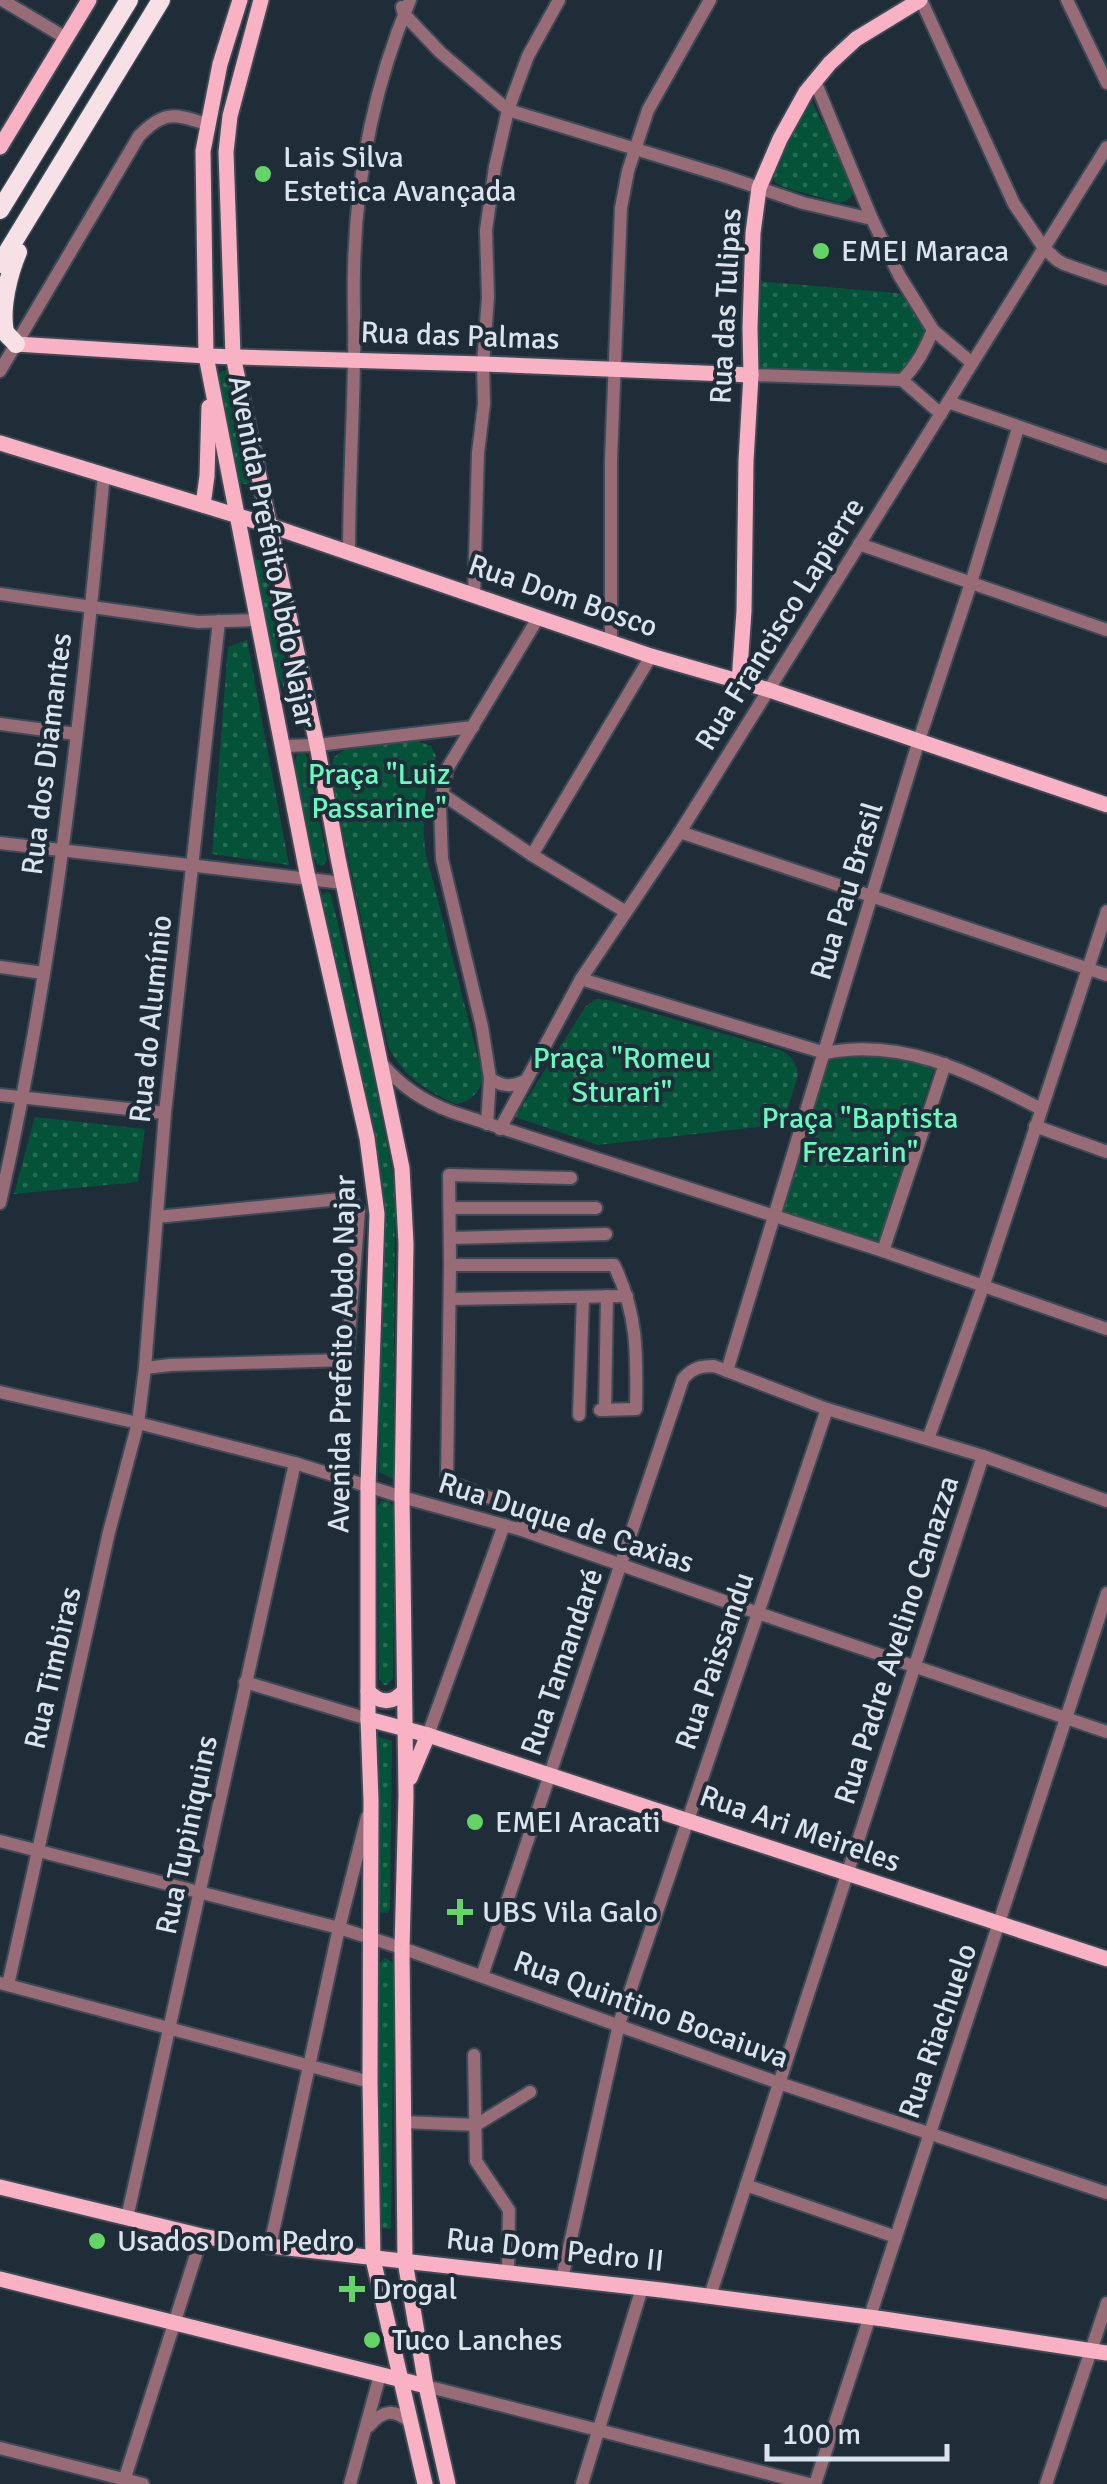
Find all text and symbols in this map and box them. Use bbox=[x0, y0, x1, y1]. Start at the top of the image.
place label: Lais Silva Estetica Avançada bbox=[283, 139, 517, 210]
marker: Lais Silva Estetica Avançada bbox=[252, 163, 274, 185]
street label: Rua das Tulipas bbox=[702, 207, 750, 405]
place label: EMEI Maraca bbox=[841, 233, 1009, 270]
marker: EMEI Maraca bbox=[810, 240, 832, 262]
street label: Rua das Palmas bbox=[360, 314, 560, 358]
street label: Avenida Prefeito Abdo Najar bbox=[220, 373, 324, 731]
street label: Rua Francisco Lapierre bbox=[687, 491, 873, 757]
street label: Rua Dom Bosco bbox=[464, 546, 662, 646]
street label: Rua dos Diamantes bbox=[14, 631, 80, 877]
park label: Praça "Luiz Passarine" bbox=[308, 756, 450, 827]
street label: Rua Pau Brasil bbox=[802, 798, 892, 984]
street label: Rua do Alumínio bbox=[122, 913, 180, 1125]
park label: Praça "Romeu Sturari" bbox=[533, 1040, 711, 1111]
park label: Praça "Baptista Frezarin" bbox=[762, 1100, 958, 1171]
street label: Avenida Prefeito Abdo Najar bbox=[320, 1175, 364, 1533]
street label: Rua Duque de Caxias bbox=[434, 1464, 698, 1582]
street label: Rua Padre Avelino Canazza bbox=[826, 1471, 968, 1809]
street label: Rua Tamandaré bbox=[513, 1564, 611, 1760]
street label: Rua Paissandu bbox=[667, 1567, 763, 1755]
street label: Rua Timbiras bbox=[16, 1583, 90, 1753]
street label: Rua Tupiniquins bbox=[148, 1732, 226, 1938]
street label: Rua Ari Meireles bbox=[695, 1777, 905, 1881]
place label: EMEI Aracati bbox=[495, 1804, 661, 1841]
marker: EMEI Aracati bbox=[464, 1811, 486, 1833]
place label: UBS Vila Galo bbox=[482, 1894, 658, 1931]
marker: UBS Vila Galo bbox=[447, 1899, 473, 1925]
street label: Rua Riachuelo bbox=[891, 1939, 985, 2123]
street label: Rua Quintino Bocaiuva bbox=[508, 1943, 794, 2077]
street label: Rua Dom Pedro II bbox=[444, 2220, 666, 2280]
place label: Usados Dom Pedro bbox=[117, 2223, 354, 2260]
marker: Usados Dom Pedro bbox=[86, 2230, 108, 2252]
place label: Drogal bbox=[372, 2271, 457, 2308]
marker: Drogal bbox=[341, 2278, 363, 2300]
place label: Tuco Lanches bbox=[392, 2322, 562, 2359]
marker: Tuco Lanches bbox=[361, 2329, 383, 2351]
scale bar bbox=[767, 2399, 947, 2461]
text: 100 m bbox=[782, 2416, 861, 2453]

